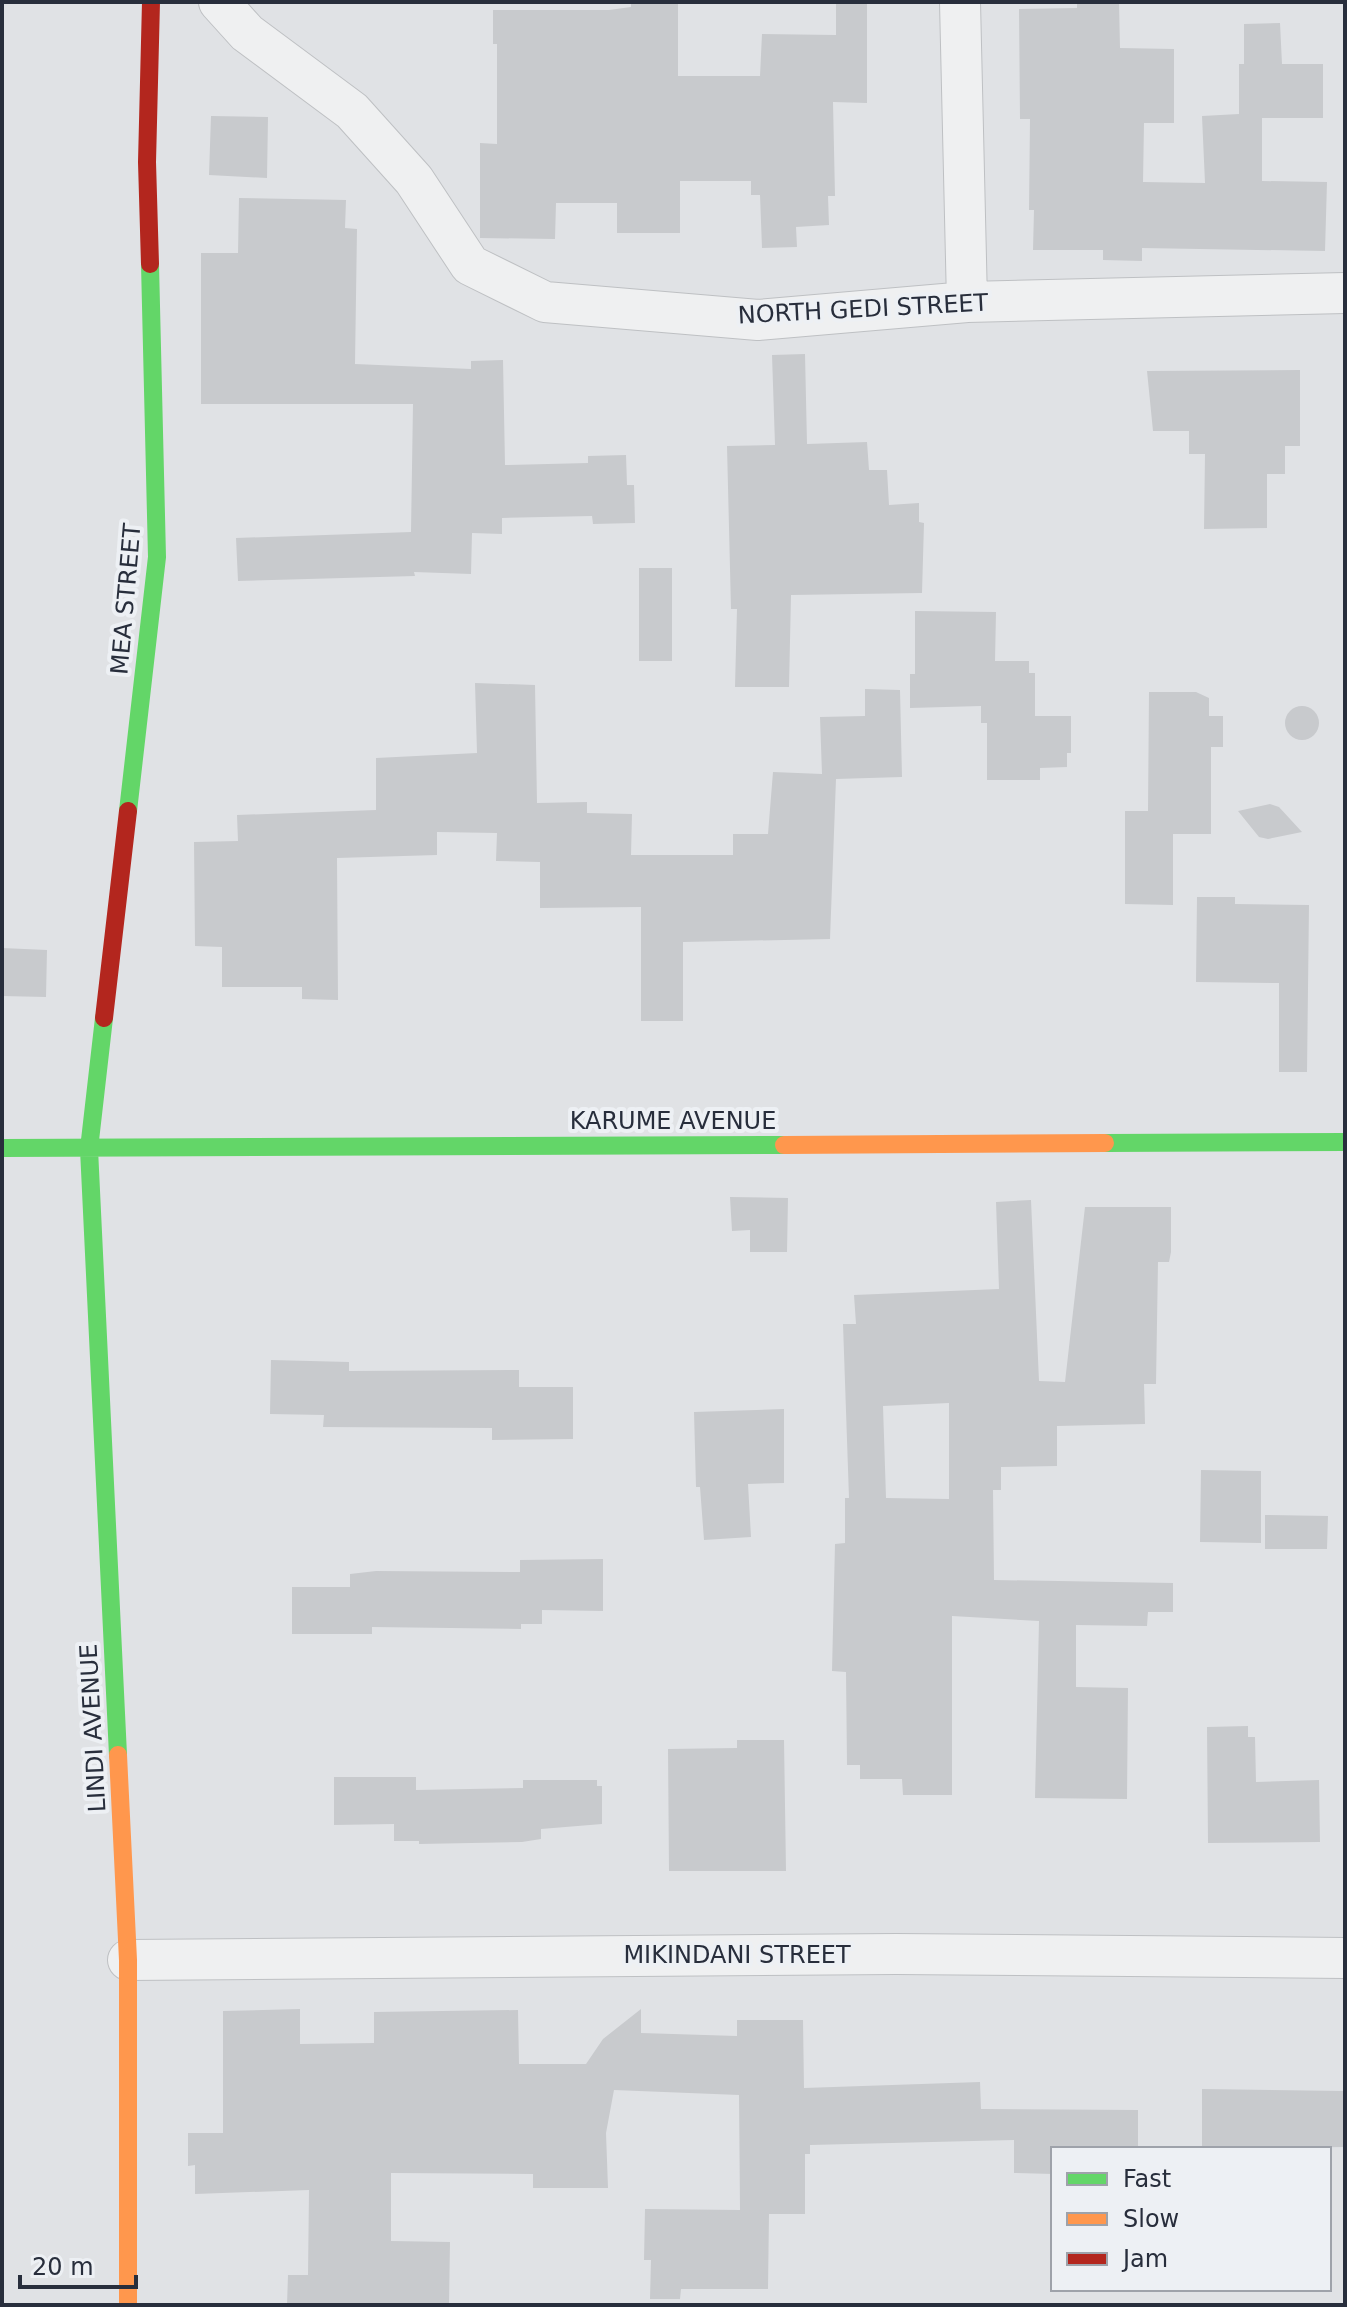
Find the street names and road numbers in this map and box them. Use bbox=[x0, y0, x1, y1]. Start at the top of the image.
street label: NORTH GEDI STREET bbox=[737, 288, 989, 330]
street label: MEA STREET bbox=[105, 522, 147, 676]
street label: KARUME AVENUE bbox=[570, 1107, 776, 1135]
street label: LINDI AVENUE bbox=[75, 1643, 111, 1813]
street label: MIKINDANI STREET bbox=[623, 1941, 851, 1969]

